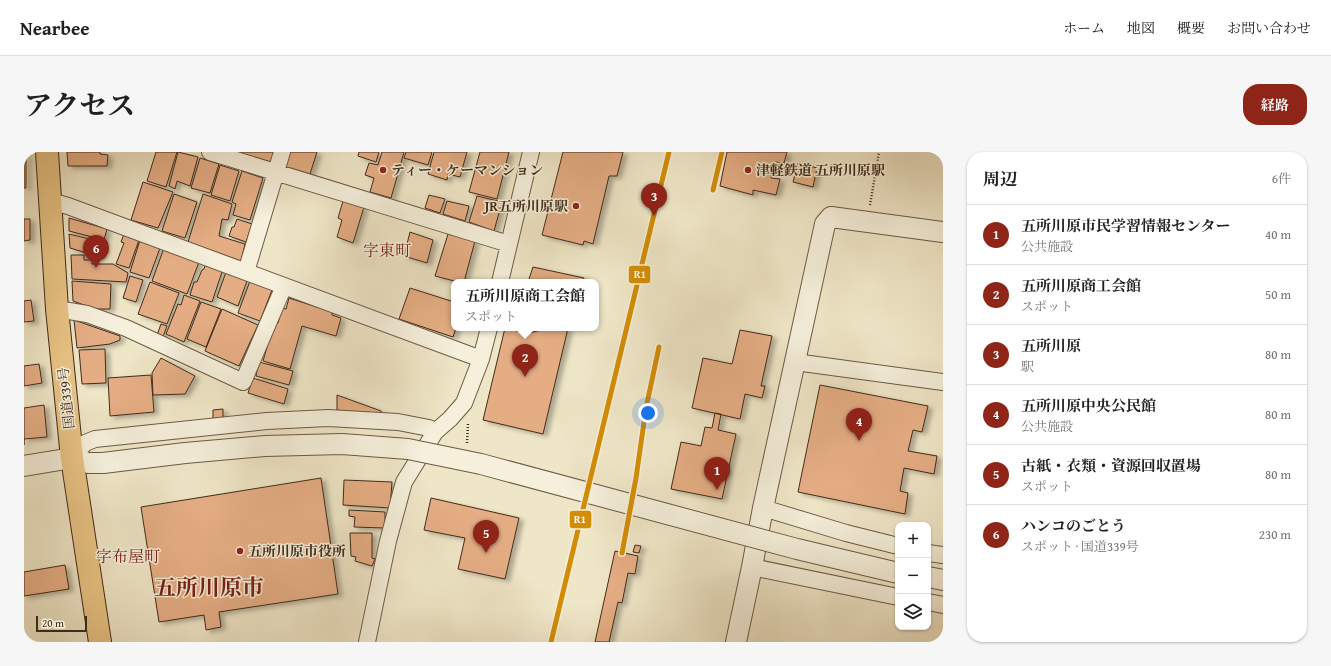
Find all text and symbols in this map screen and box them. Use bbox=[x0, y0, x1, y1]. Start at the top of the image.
text: Nearbee bbox=[20, 14, 90, 42]
text: ホーム bbox=[1063, 18, 1105, 38]
text: 地図 bbox=[1127, 18, 1155, 38]
text: 概要 bbox=[1177, 18, 1205, 38]
text: お問い合わせ bbox=[1227, 18, 1311, 38]
text: アクセス bbox=[24, 84, 135, 125]
button: 経路 bbox=[1243, 84, 1307, 125]
place label: ティー・ケーマンション bbox=[391, 160, 543, 180]
place label: 津軽鉄道 五所川原駅 bbox=[756, 160, 885, 180]
marker: ティー・ケーマンション bbox=[378, 165, 388, 175]
marker: 津軽鉄道 五所川原駅 bbox=[743, 165, 753, 175]
text: 周辺 bbox=[983, 166, 1017, 191]
text: 6件 bbox=[1272, 169, 1291, 188]
pin: 3 bbox=[641, 183, 667, 216]
place label: JR五所川原駅 bbox=[483, 196, 568, 216]
marker: JR五所川原駅 bbox=[571, 201, 581, 211]
text: 五所川原市民学習情報センター bbox=[1021, 215, 1230, 236]
text: 1 bbox=[993, 225, 999, 244]
text: 40 m bbox=[1265, 225, 1291, 244]
pin: 6 bbox=[83, 235, 109, 268]
text: 公共施設 bbox=[1021, 237, 1073, 256]
district label: 字東町 bbox=[363, 238, 411, 262]
line badge: R1 bbox=[628, 265, 651, 284]
text: R1 bbox=[634, 266, 647, 282]
text: 五所川原商工会館 bbox=[1021, 275, 1141, 296]
popup bbox=[451, 279, 599, 331]
text: 五所川原商工会館 bbox=[465, 285, 585, 306]
text: 2 bbox=[993, 285, 999, 304]
text: 50 m bbox=[1265, 285, 1291, 304]
text: スポット bbox=[1021, 297, 1073, 316]
text: スポット bbox=[465, 307, 517, 326]
text: 五所川原 bbox=[1021, 335, 1081, 356]
pin: 2 bbox=[512, 344, 538, 377]
text: 3 bbox=[993, 345, 999, 364]
text: 80 m bbox=[1265, 345, 1291, 364]
text: 駅 bbox=[1021, 357, 1034, 376]
street label: 国道339号 bbox=[53, 366, 79, 430]
text: 五所川原中央公民館 bbox=[1021, 395, 1156, 416]
your location bbox=[638, 403, 658, 423]
text: 4 bbox=[993, 405, 999, 424]
text: 80 m bbox=[1265, 405, 1291, 424]
pin: 4 bbox=[846, 408, 872, 441]
text: 公共施設 bbox=[1021, 417, 1073, 436]
text: 古紙・衣類・資源回収置場 bbox=[1021, 455, 1201, 476]
pin: 1 bbox=[704, 457, 730, 490]
text: 5 bbox=[993, 465, 999, 484]
text: 80 m bbox=[1265, 465, 1291, 484]
text: スポット bbox=[1021, 477, 1073, 496]
line badge: R1 bbox=[569, 510, 592, 529]
text: R1 bbox=[574, 511, 587, 527]
text: ハンコのごとう bbox=[1021, 515, 1126, 536]
pin: 5 bbox=[473, 520, 499, 553]
map controls bbox=[895, 522, 931, 630]
button: + bbox=[895, 522, 931, 558]
text: 6 bbox=[993, 525, 999, 544]
text: 230 m bbox=[1259, 525, 1291, 544]
text: スポット · 国道339号 bbox=[1021, 537, 1139, 556]
place label: 五所川原市役所 bbox=[248, 541, 346, 561]
district label: 字布屋町 bbox=[96, 544, 160, 568]
marker: 五所川原市役所 bbox=[235, 546, 245, 556]
button: − bbox=[895, 558, 931, 594]
district label: 五所川原市 bbox=[154, 571, 264, 603]
button: layers bbox=[895, 594, 931, 630]
scale bar bbox=[36, 614, 87, 633]
text: 20 m bbox=[42, 615, 64, 631]

